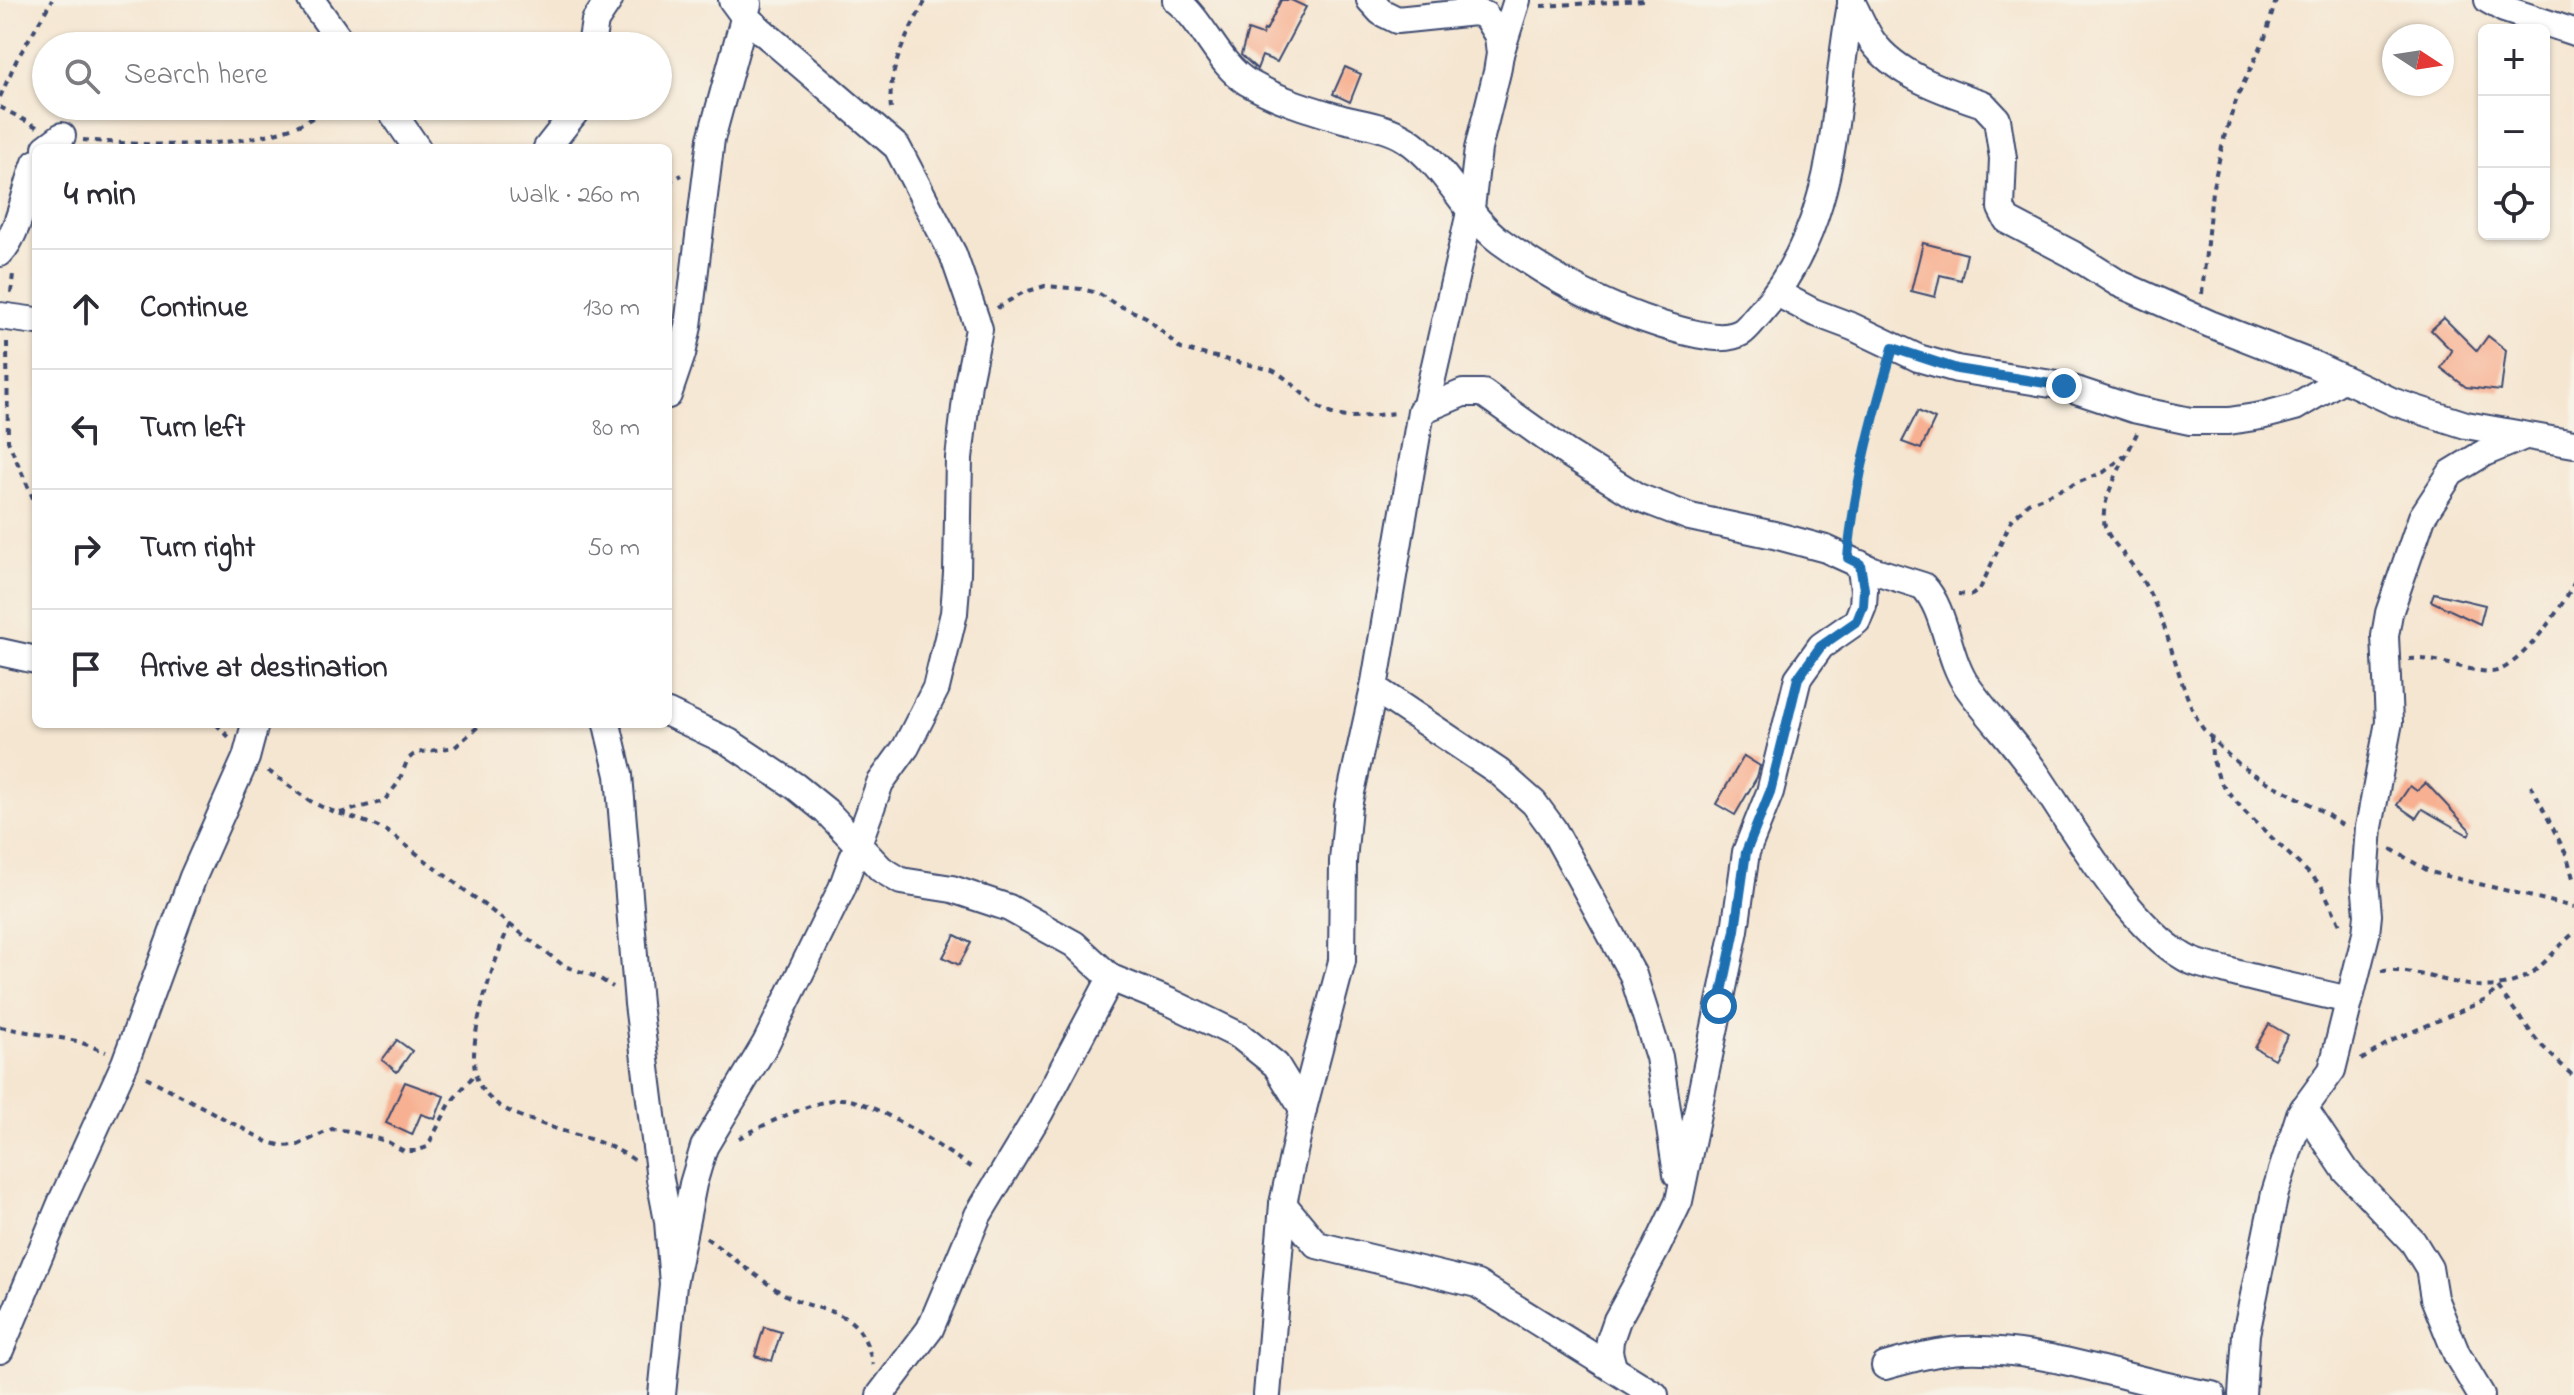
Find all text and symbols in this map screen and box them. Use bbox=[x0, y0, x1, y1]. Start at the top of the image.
north arrow bbox=[2382, 24, 2454, 96]
map controls bbox=[2478, 24, 2550, 240]
button: + bbox=[2478, 24, 2550, 96]
search box bbox=[32, 32, 672, 120]
icon: search bbox=[60, 54, 104, 98]
text: Search here bbox=[124, 54, 268, 98]
button: − bbox=[2478, 96, 2550, 168]
button: locate bbox=[2478, 168, 2550, 240]
text: 4 min bbox=[64, 171, 136, 221]
text: Walk · 260 m bbox=[509, 177, 640, 215]
icon: ahead bbox=[64, 287, 108, 331]
text: Continue bbox=[140, 287, 248, 331]
text: 130 m bbox=[583, 290, 640, 328]
route end bbox=[2046, 368, 2082, 404]
icon: left bbox=[64, 407, 108, 451]
text: Turn left bbox=[140, 407, 245, 451]
text: 80 m bbox=[592, 410, 640, 448]
icon: right bbox=[64, 527, 108, 571]
text: Turn right bbox=[140, 527, 255, 571]
text: 50 m bbox=[587, 530, 640, 568]
icon: arrive bbox=[64, 647, 108, 691]
text: Arrive at destination bbox=[140, 647, 388, 691]
route start bbox=[1701, 988, 1737, 1024]

